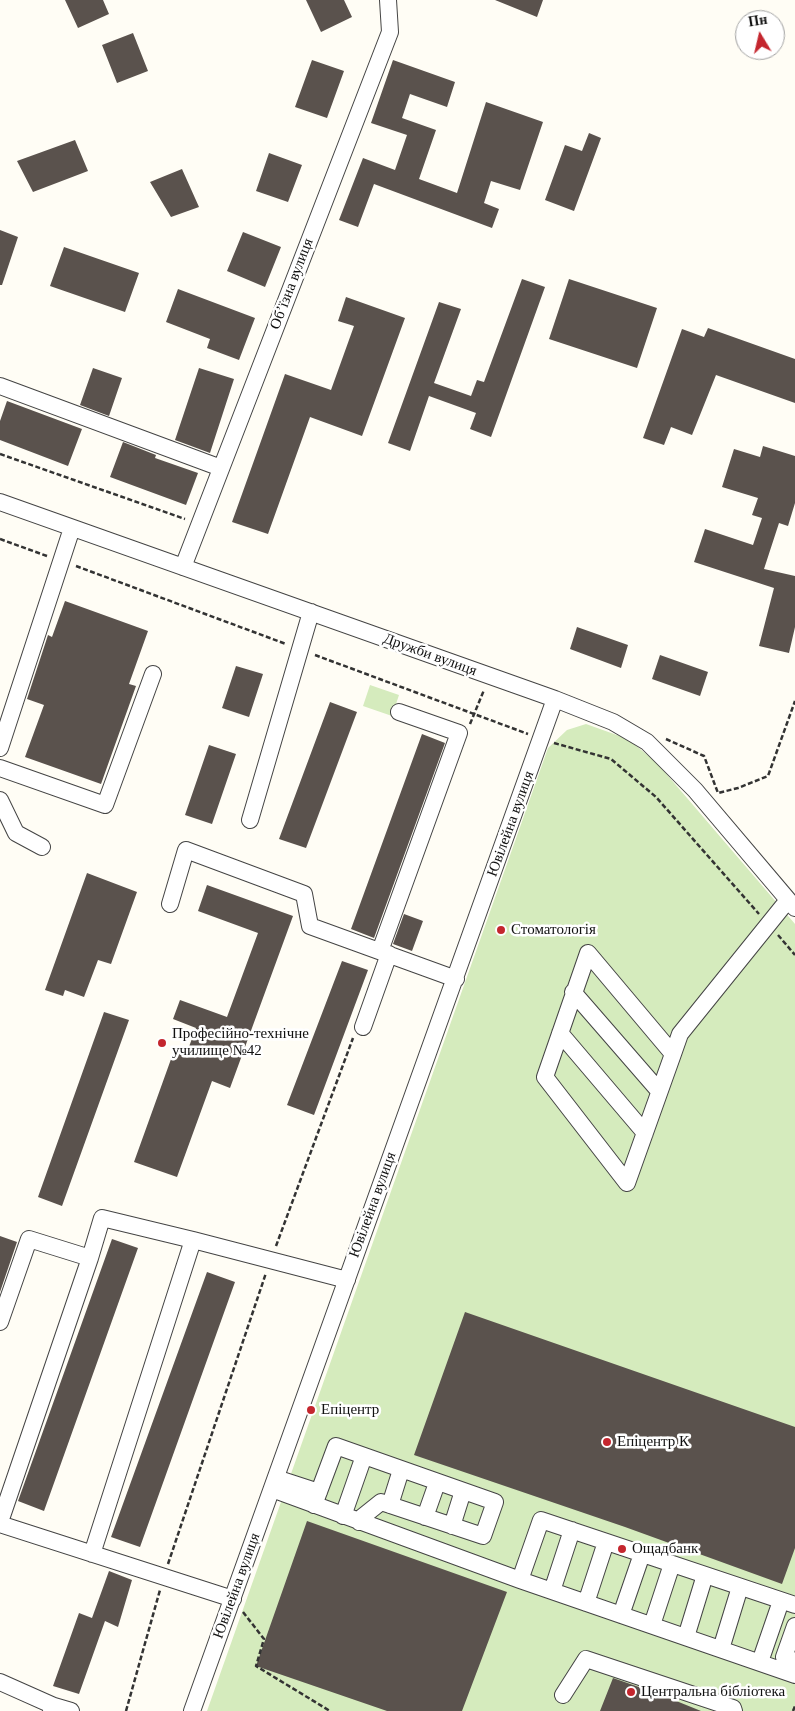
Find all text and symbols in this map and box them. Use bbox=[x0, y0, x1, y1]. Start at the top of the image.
north arrow bbox=[735, 10, 785, 60]
text: Пн bbox=[747, 12, 768, 30]
street label: Об’їзна вулиця bbox=[266, 236, 318, 332]
street label: Дружби вулиця bbox=[381, 630, 479, 680]
street label: Ювілейна вулиця bbox=[484, 769, 538, 879]
place label: Стоматологія bbox=[511, 921, 596, 939]
marker: Стоматологія bbox=[495, 924, 507, 936]
place label: Професійно-технічне училище №42 bbox=[172, 1025, 309, 1060]
marker: Професійно-технічне училище №42 bbox=[156, 1037, 168, 1049]
street label: Ювілейна вулиця bbox=[346, 1150, 400, 1260]
place label: Епіцентр bbox=[321, 1401, 379, 1419]
marker: Епіцентр bbox=[305, 1404, 317, 1416]
place label: Епіцентр К bbox=[617, 1433, 689, 1451]
marker: Епіцентр К bbox=[601, 1436, 613, 1448]
street label: Ювілейна вулиця bbox=[210, 1531, 264, 1641]
place label: Ощадбанк bbox=[632, 1540, 698, 1558]
marker: Ощадбанк bbox=[616, 1543, 628, 1555]
place label: Центральна бібліотека bbox=[641, 1683, 785, 1701]
marker: Центральна бібліотека bbox=[625, 1686, 637, 1698]

